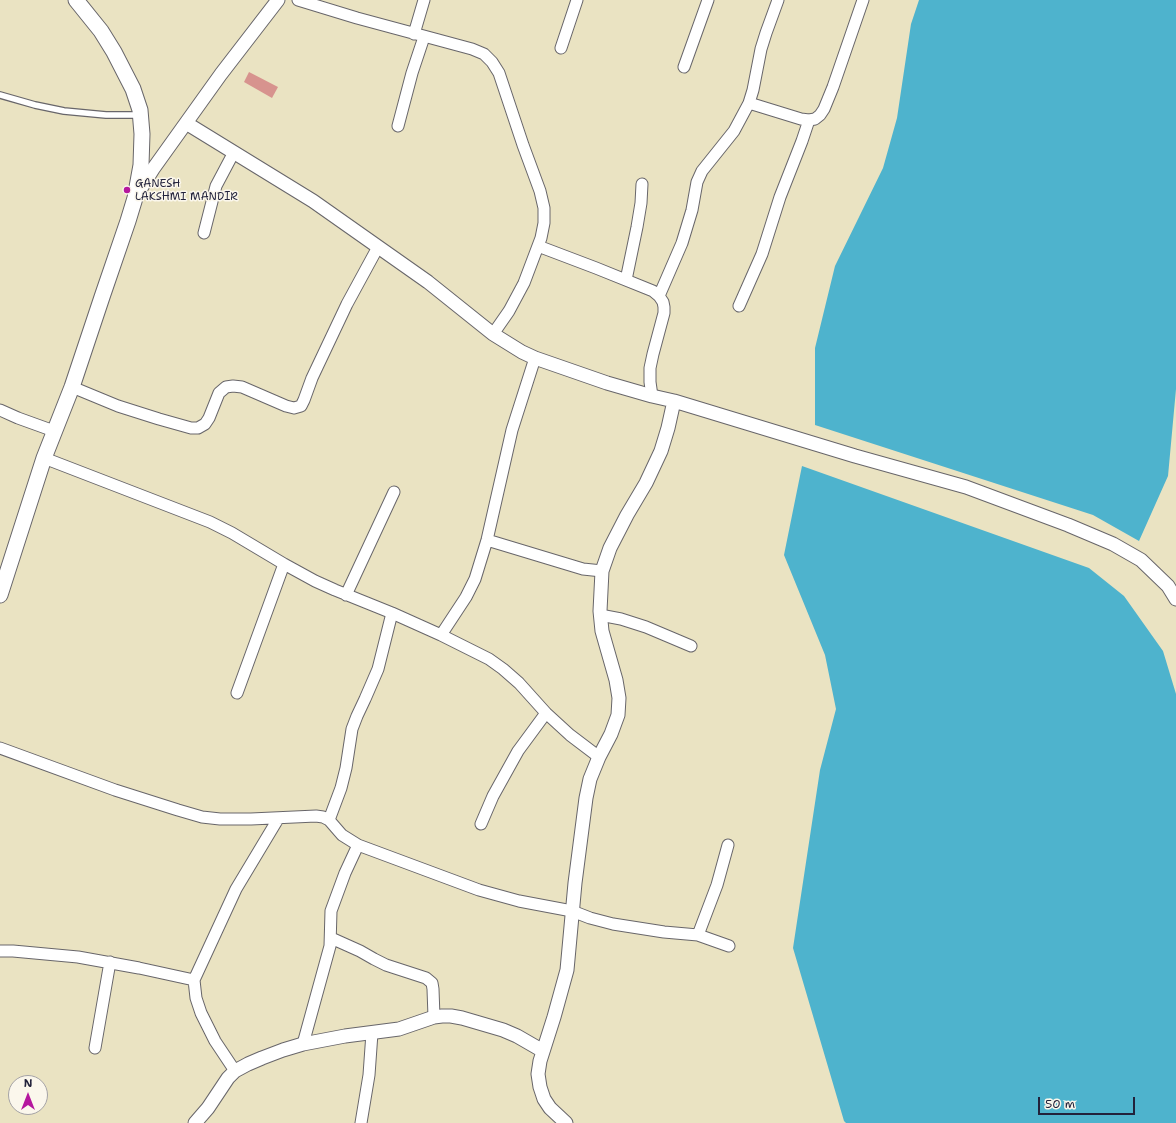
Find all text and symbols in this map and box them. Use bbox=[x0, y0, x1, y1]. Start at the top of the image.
place label: GANESH LAKSHMI MANDIR bbox=[135, 177, 238, 203]
marker: GANESH LAKSHMI MANDIR bbox=[122, 185, 132, 195]
north arrow bbox=[8, 1075, 48, 1115]
text: N bbox=[24, 1076, 32, 1091]
scale bar bbox=[1040, 1089, 1137, 1115]
text: 50 m bbox=[1045, 1096, 1075, 1112]

